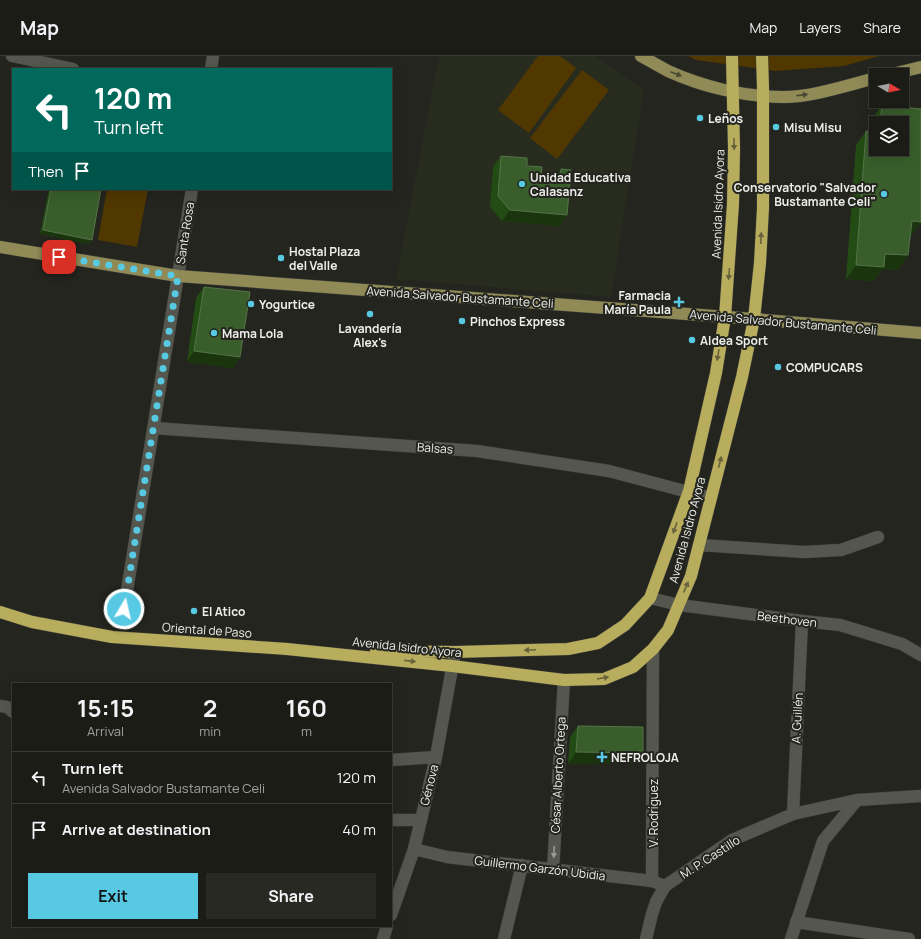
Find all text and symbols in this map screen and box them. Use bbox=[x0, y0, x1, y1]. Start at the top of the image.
text: Map bbox=[20, 15, 59, 41]
text: Map bbox=[749, 18, 777, 37]
text: Layers bbox=[799, 18, 841, 37]
text: Share bbox=[863, 18, 901, 37]
north arrow bbox=[869, 68, 909, 108]
map controls bbox=[869, 68, 909, 156]
one-way arrow bbox=[670, 71, 682, 77]
text: 120 m bbox=[94, 79, 172, 117]
icon: left bbox=[28, 84, 80, 136]
one-way arrow bbox=[796, 92, 808, 98]
place label: Leños bbox=[708, 110, 743, 127]
marker: Leños bbox=[695, 113, 705, 123]
text: Turn left bbox=[94, 115, 164, 139]
button: layers bbox=[869, 116, 909, 156]
place label: Misu Misu bbox=[784, 119, 842, 136]
marker: Misu Misu bbox=[771, 122, 781, 132]
one-way arrow bbox=[731, 138, 737, 151]
street label: Avenida Isidro Ayora bbox=[708, 149, 728, 259]
icon: arrive bbox=[71, 160, 93, 182]
text: Then bbox=[28, 161, 63, 182]
place label: Unidad Educativa Calasanz bbox=[530, 169, 631, 200]
marker: Unidad Educativa Calasanz bbox=[517, 179, 527, 189]
place label: Conservatorio "Salvador Bustamante Celi" bbox=[734, 179, 876, 210]
marker: Conservatorio "Salvador Bustamante Celi" bbox=[879, 189, 889, 199]
street label: Santa Rosa bbox=[172, 201, 198, 265]
one-way arrow bbox=[758, 232, 765, 244]
pin bbox=[42, 240, 76, 274]
place label: Hostal Plaza del Valle bbox=[289, 243, 360, 274]
icon: arrive bbox=[48, 246, 70, 268]
marker: Hostal Plaza del Valle bbox=[276, 253, 286, 263]
one-way arrow bbox=[725, 268, 732, 280]
street label: Avenida Salvador Bustamante Celi bbox=[366, 282, 554, 312]
place label: Farmacia María Paula bbox=[604, 287, 671, 318]
place label: Yogurtice bbox=[259, 296, 315, 313]
marker: Farmacia María Paula bbox=[674, 297, 684, 307]
marker: Yogurtice bbox=[246, 299, 256, 309]
street label: Avenida Salvador Bustamante Celi bbox=[689, 305, 877, 339]
marker: Lavandería Alex's bbox=[365, 309, 375, 319]
place label: Pinchos Express bbox=[470, 313, 565, 330]
marker: Pinchos Express bbox=[457, 316, 467, 326]
place label: Lavandería Alex's bbox=[338, 320, 402, 351]
place label: Mama Lola bbox=[222, 325, 283, 342]
marker: Mama Lola bbox=[209, 328, 219, 338]
place label: Aldea Sport bbox=[700, 332, 768, 349]
marker: Aldea Sport bbox=[687, 335, 697, 345]
one-way arrow bbox=[715, 349, 721, 361]
place label: COMPUCARS bbox=[786, 359, 863, 376]
marker: COMPUCARS bbox=[773, 362, 783, 372]
street label: Balsas bbox=[416, 438, 454, 458]
one-way arrow bbox=[717, 456, 723, 468]
street label: Avenida Isidro Ayora bbox=[665, 475, 709, 585]
one-way arrow bbox=[672, 522, 678, 534]
one-way arrow bbox=[684, 581, 690, 593]
position arrow bbox=[103, 588, 145, 630]
place label: El Atico bbox=[202, 603, 245, 620]
marker: El Atico bbox=[189, 606, 199, 616]
street label: Beethoven bbox=[756, 607, 818, 631]
street label: Oriental de Paso bbox=[162, 618, 252, 642]
street label: Avenida Isidro Ayora bbox=[352, 633, 462, 661]
one-way arrow bbox=[523, 647, 536, 653]
one-way arrow bbox=[404, 658, 416, 665]
one-way arrow bbox=[597, 675, 609, 681]
text: 15:15 bbox=[77, 691, 134, 724]
text: 2 bbox=[203, 691, 217, 724]
text: 160 bbox=[286, 691, 327, 724]
street label: A. Guillén bbox=[787, 692, 807, 744]
street label: César Alberto Ortega bbox=[546, 716, 570, 834]
text: Arrival bbox=[87, 722, 124, 740]
text: min bbox=[199, 722, 221, 740]
text: m bbox=[301, 722, 312, 740]
place label: NEFROLOJA bbox=[611, 749, 679, 766]
marker: NEFROLOJA bbox=[596, 751, 608, 763]
text: Turn left bbox=[62, 758, 124, 779]
street label: Génova bbox=[416, 763, 442, 807]
icon: left bbox=[28, 767, 50, 789]
text: 120 m bbox=[337, 767, 376, 788]
text: Avenida Salvador Bustamante Celi bbox=[62, 779, 265, 797]
street label: V. Rodríguez bbox=[645, 779, 662, 847]
icon: arrive bbox=[28, 819, 50, 841]
text: Arrive at destination bbox=[62, 819, 211, 840]
text: 40 m bbox=[342, 819, 376, 840]
street label: M. P. Castillo bbox=[677, 831, 743, 883]
one-way arrow bbox=[550, 846, 557, 858]
street label: Guillermo Garzón Ubidia bbox=[474, 852, 606, 884]
button: Exit bbox=[28, 873, 198, 919]
button: Share bbox=[206, 873, 376, 919]

